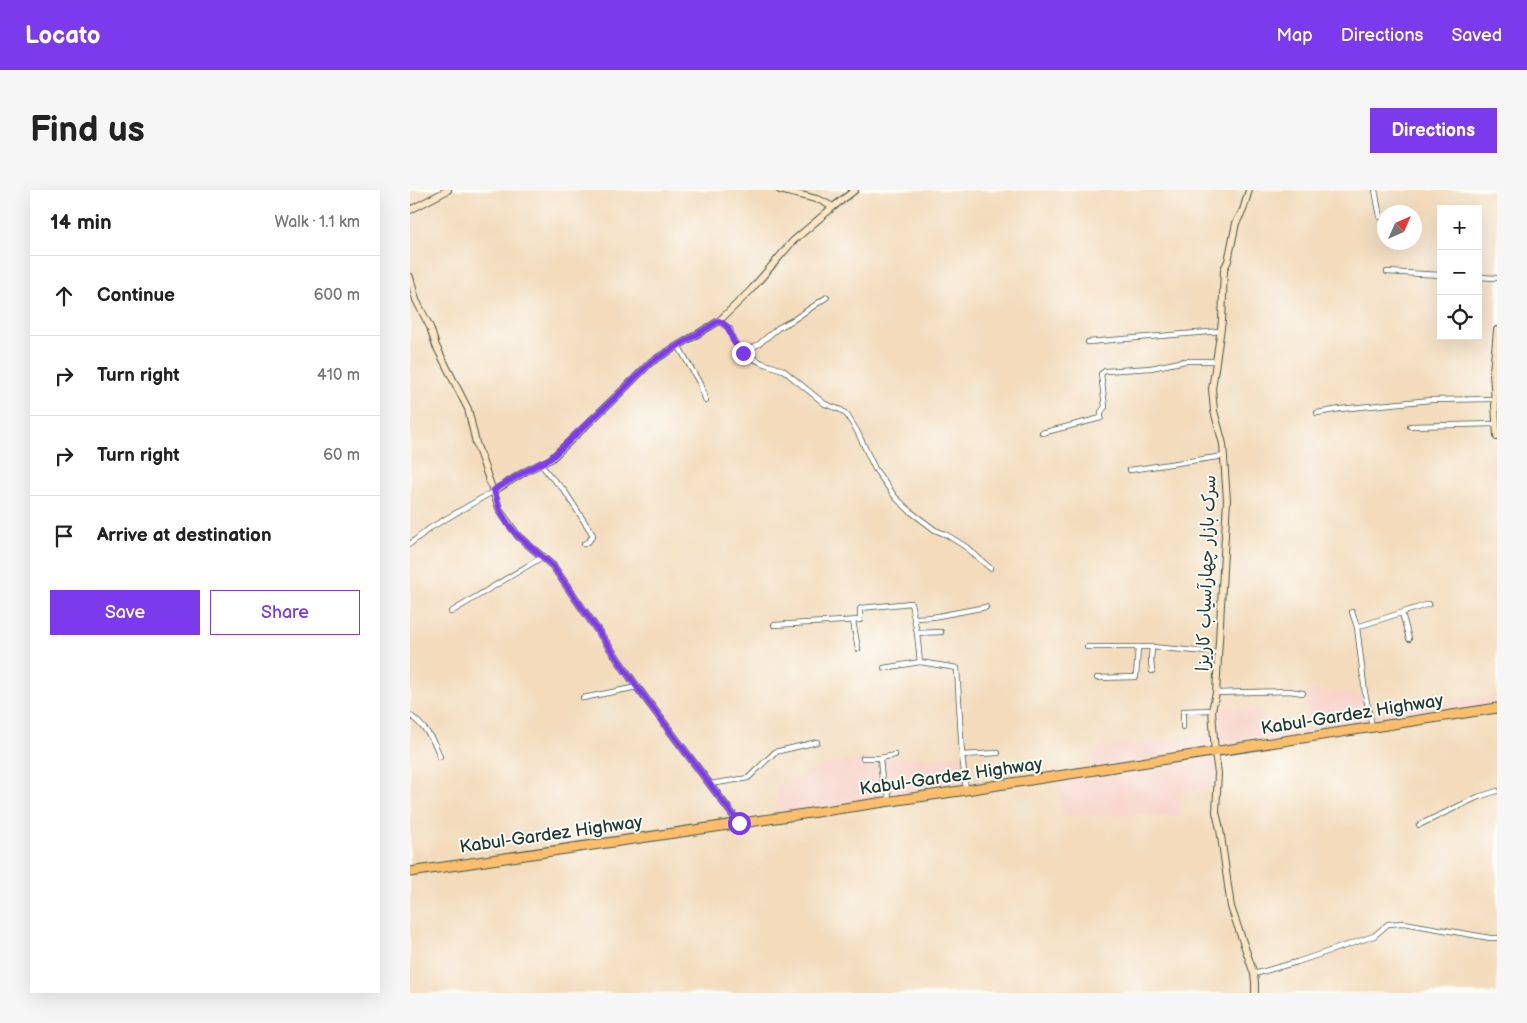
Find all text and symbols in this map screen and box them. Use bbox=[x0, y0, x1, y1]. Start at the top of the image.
text: Locato bbox=[25, 21, 100, 50]
text: Map bbox=[1277, 25, 1313, 46]
text: Directions bbox=[1341, 25, 1423, 46]
text: Saved bbox=[1451, 25, 1502, 46]
button: Directions bbox=[1370, 108, 1497, 153]
text: Find us bbox=[30, 109, 145, 152]
north arrow bbox=[1377, 205, 1422, 250]
map controls bbox=[1437, 205, 1482, 340]
button: + bbox=[1437, 205, 1482, 250]
text: 14 min bbox=[50, 210, 112, 235]
text: Walk · 1.1 km bbox=[275, 213, 360, 232]
button: − bbox=[1437, 250, 1482, 295]
icon: ahead bbox=[50, 282, 78, 310]
text: Continue bbox=[97, 284, 175, 307]
text: 600 m bbox=[314, 286, 360, 305]
button: locate bbox=[1437, 295, 1482, 340]
route end bbox=[732, 342, 755, 365]
icon: right bbox=[50, 362, 78, 390]
text: Turn right bbox=[97, 364, 180, 387]
text: 410 m bbox=[317, 366, 360, 385]
icon: right bbox=[50, 442, 78, 470]
text: Turn right bbox=[97, 444, 180, 467]
text: 60 m bbox=[323, 446, 360, 465]
street label: سرک بازار چهارآسیاب کاریزا bbox=[1193, 474, 1221, 672]
icon: arrive bbox=[50, 522, 78, 550]
text: Arrive at destination bbox=[97, 524, 272, 547]
button: Save bbox=[50, 590, 200, 635]
button: Share bbox=[210, 590, 360, 635]
street label: Kabul-Gardez Highway bbox=[1259, 690, 1446, 739]
street label: Kabul-Gardez Highway bbox=[858, 753, 1045, 800]
street label: Kabul-Gardez Highway bbox=[458, 811, 645, 858]
route start bbox=[728, 812, 751, 835]

